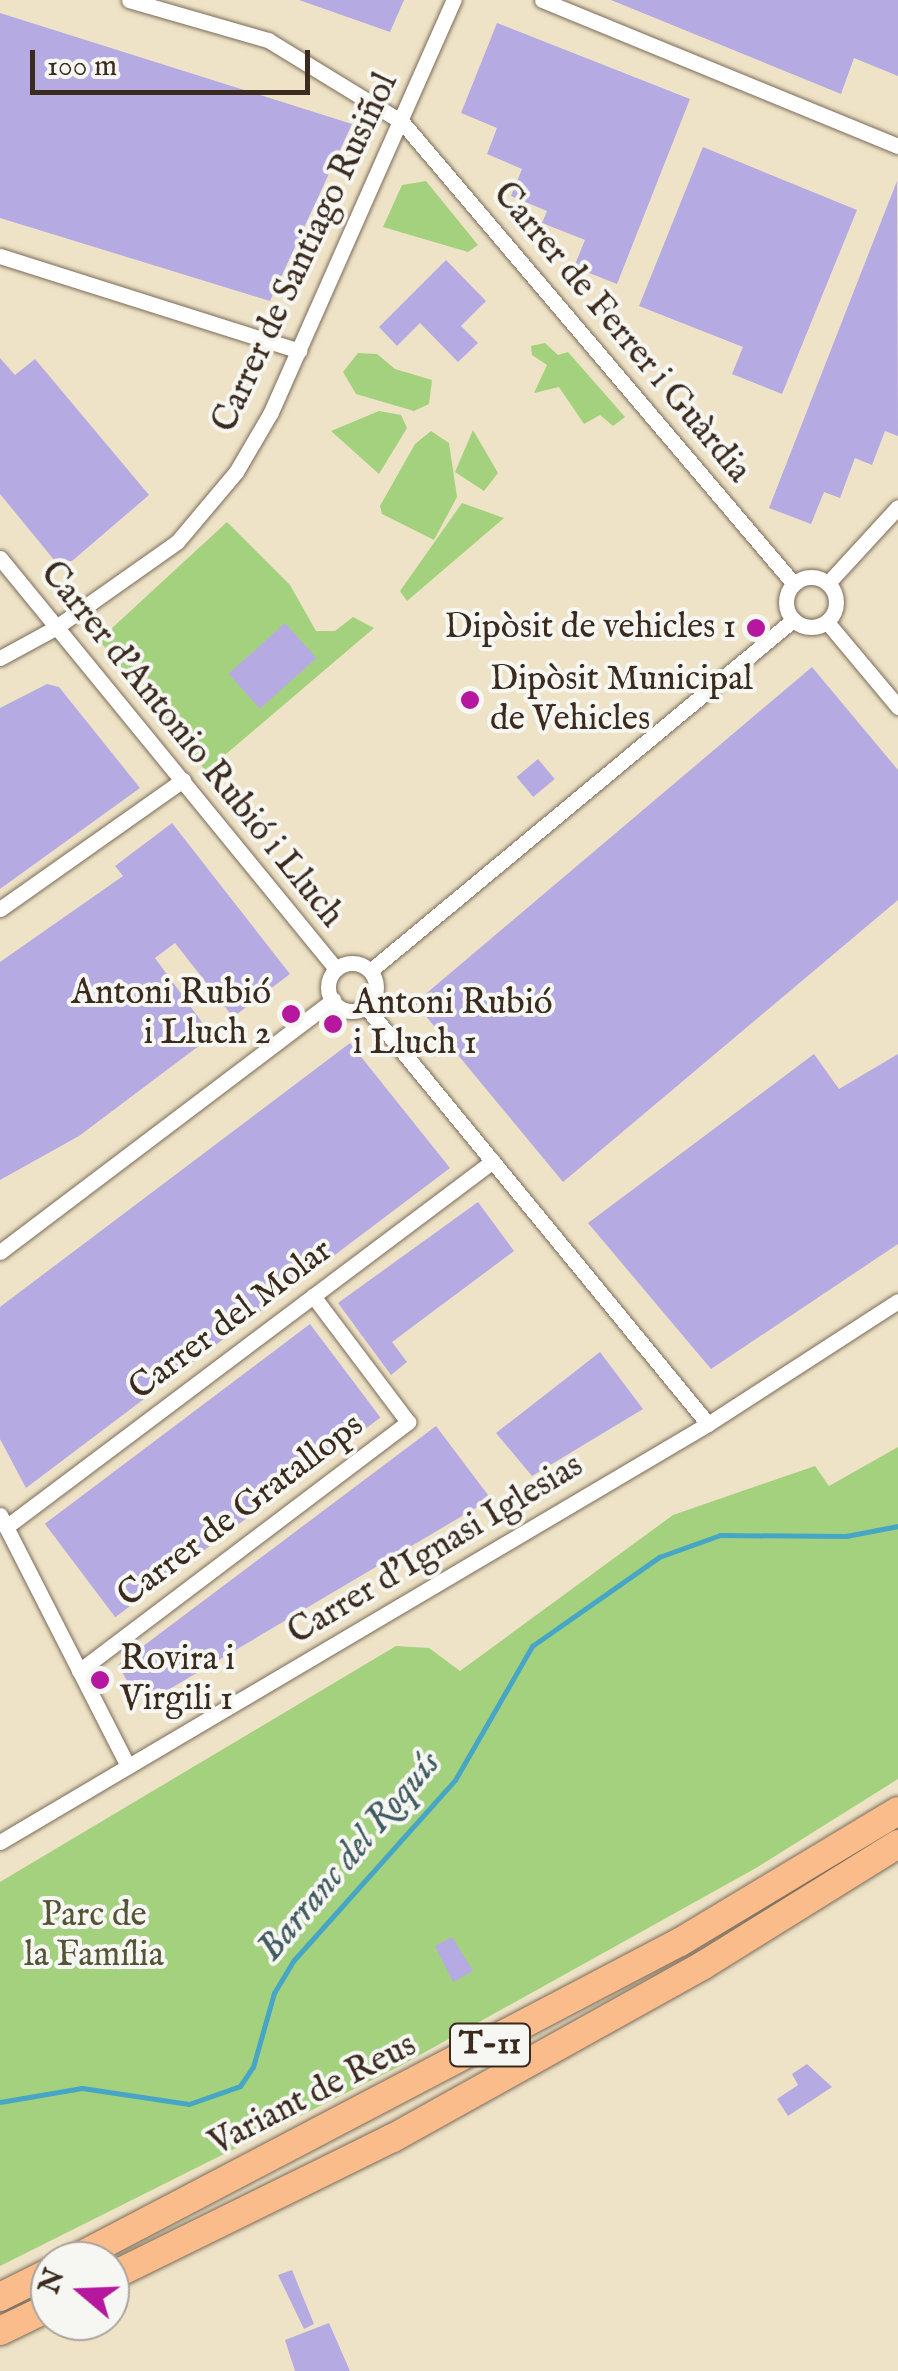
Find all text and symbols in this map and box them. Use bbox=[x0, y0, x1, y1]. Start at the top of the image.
scale bar bbox=[35, 30, 315, 92]
text: 100 m bbox=[47, 48, 117, 86]
street label: Carrer de Santiago Rusiñol bbox=[204, 67, 408, 439]
street label: Carrer de Ferrer i Guàrdia bbox=[483, 174, 759, 492]
street label: Carrer d'Antonio Rubió i Lluch bbox=[30, 554, 352, 936]
place label: Dipòsit de vehicles 1 bbox=[444, 607, 736, 649]
marker: Dipòsit de vehicles 1 bbox=[745, 617, 767, 639]
place label: Dipòsit Municipal de Vehicles bbox=[490, 659, 753, 741]
marker: Dipòsit Municipal de Vehicles bbox=[459, 689, 481, 711]
place label: Antoni Rubió i Lluch 2 bbox=[71, 973, 271, 1055]
place label: Antoni Rubió i Lluch 1 bbox=[353, 983, 553, 1065]
marker: Antoni Rubió i Lluch 2 bbox=[280, 1003, 302, 1025]
marker: Antoni Rubió i Lluch 1 bbox=[322, 1013, 344, 1035]
street label: Carrer del Molar bbox=[121, 1230, 341, 1410]
street label: Carrer de Gratallops bbox=[110, 1405, 372, 1617]
street label: Carrer d'Ignasi Iglesias bbox=[281, 1445, 591, 1655]
place label: Rovira i Virgili 1 bbox=[120, 1639, 235, 1721]
marker: Rovira i Virgili 1 bbox=[89, 1669, 111, 1691]
water label: Barranc del Roquís bbox=[249, 1742, 451, 1972]
park label: Parc de la Família bbox=[24, 1895, 164, 1977]
road number: T-11 bbox=[448, 2018, 532, 2072]
street label: Variant de Reus bbox=[202, 2025, 424, 2165]
north arrow bbox=[30, 2241, 130, 2341]
text: N bbox=[33, 2265, 74, 2299]

